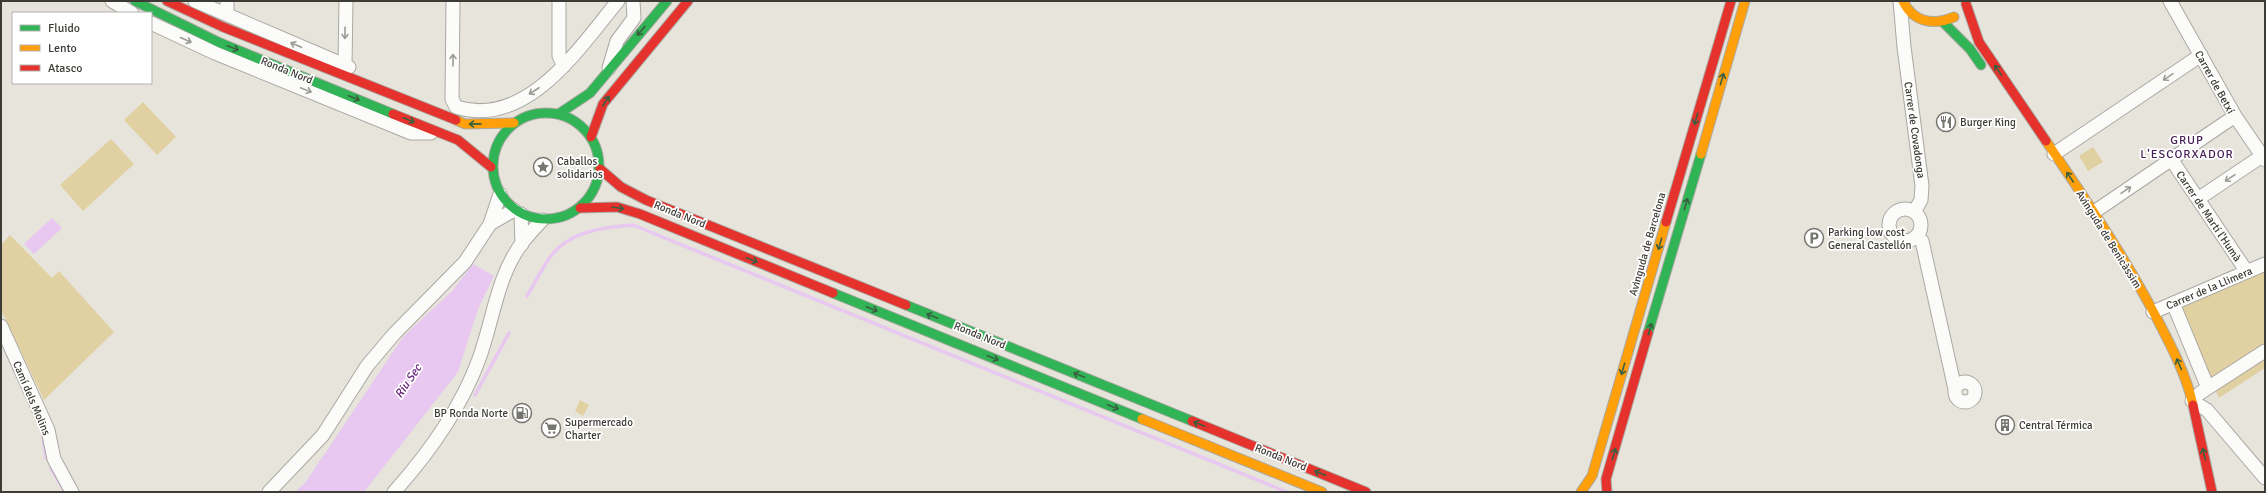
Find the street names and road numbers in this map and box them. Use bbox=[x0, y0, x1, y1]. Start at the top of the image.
street label: Carrer de Betxí bbox=[2192, 48, 2237, 116]
street label: Ronda Nord bbox=[259, 54, 315, 87]
street label: Carrer de Covadonga bbox=[1901, 81, 1928, 180]
street label: Carrer de Martí l'Humà bbox=[2173, 168, 2244, 265]
street label: Avinguda de Benicàssim bbox=[2073, 188, 2144, 291]
street label: Avinguda de Barcelona bbox=[1626, 191, 1669, 297]
street label: Ronda Nord bbox=[652, 198, 708, 231]
street label: Carrer de la Llimera bbox=[2164, 264, 2255, 313]
street label: Ronda Nord bbox=[952, 319, 1008, 352]
street label: Camí dels Molins bbox=[10, 359, 53, 438]
street label: Ronda Nord bbox=[1253, 441, 1309, 474]

